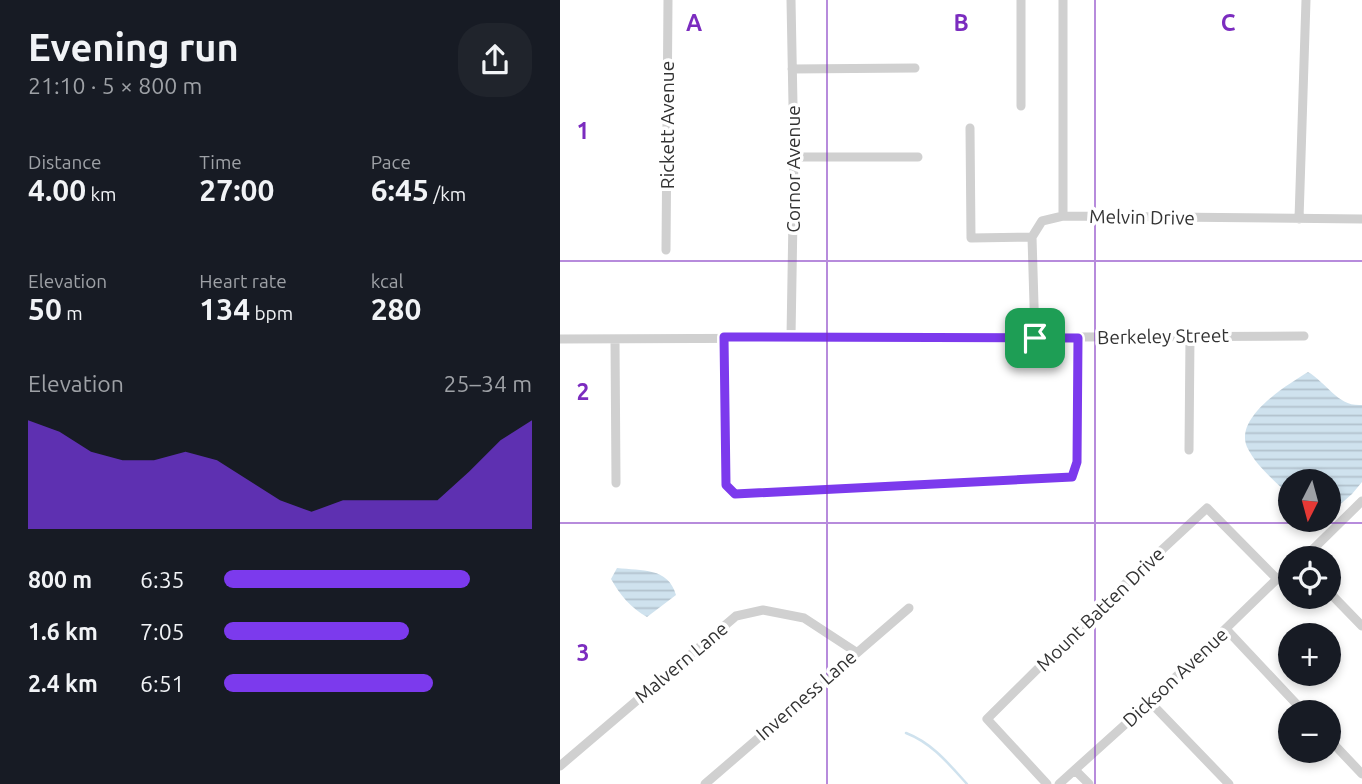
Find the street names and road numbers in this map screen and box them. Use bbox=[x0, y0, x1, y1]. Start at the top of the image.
street label: Rickett Avenue bbox=[656, 61, 678, 189]
street label: Cornor Avenue bbox=[782, 105, 804, 233]
street label: Melvin Drive bbox=[1089, 205, 1195, 229]
street label: Berkeley Street bbox=[1097, 324, 1229, 348]
street label: Mount Batten Drive bbox=[1032, 543, 1168, 675]
street label: Malvern Lane bbox=[630, 617, 732, 707]
street label: Dickson Avenue bbox=[1118, 623, 1232, 731]
street label: Inverness Lane bbox=[751, 646, 861, 744]

